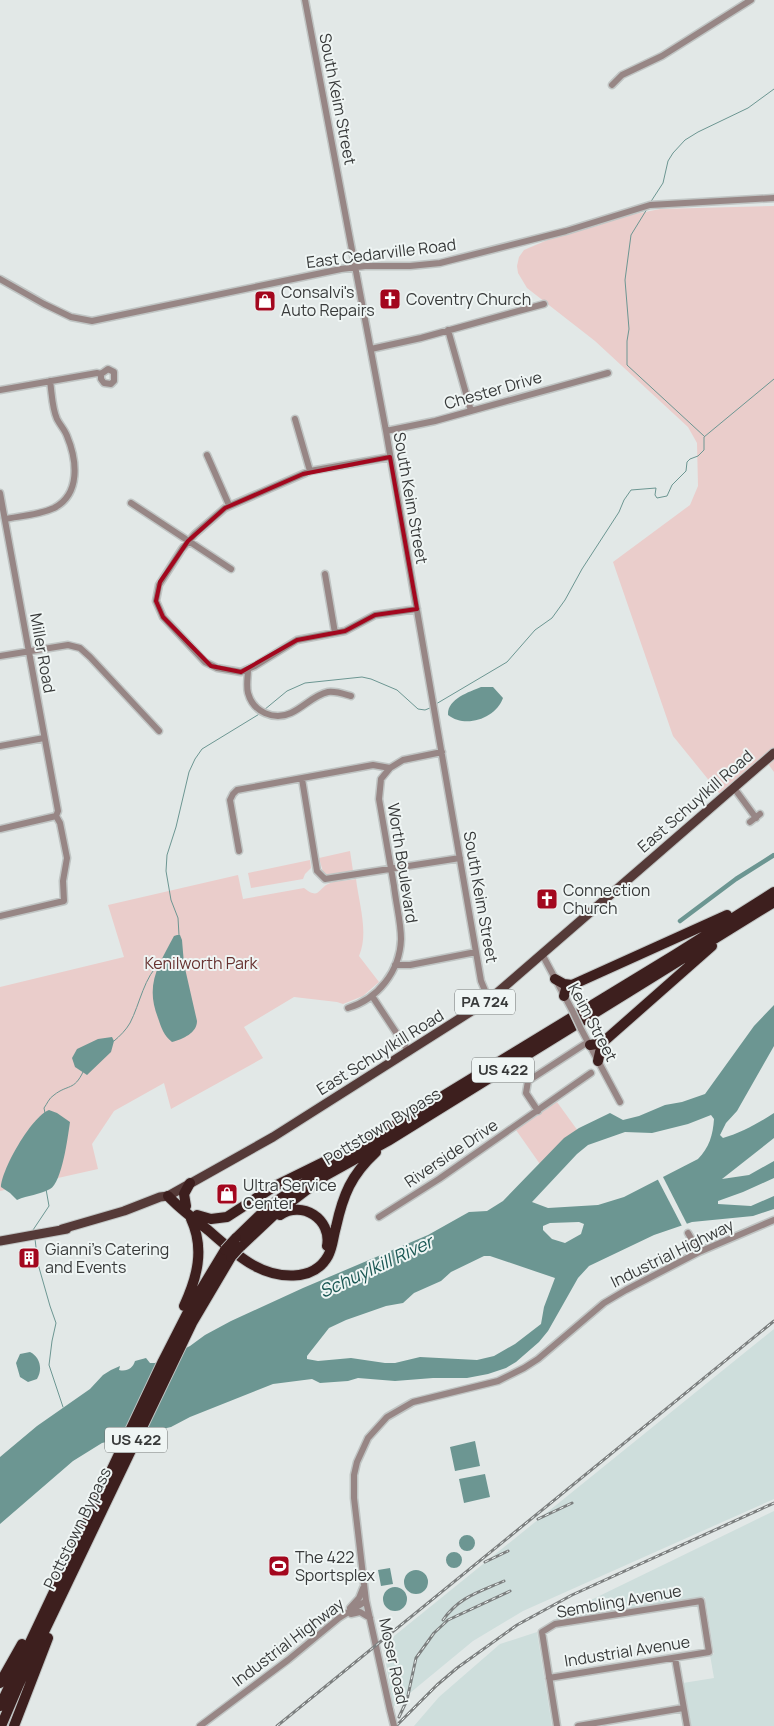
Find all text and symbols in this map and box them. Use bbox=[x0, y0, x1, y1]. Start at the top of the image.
street label: South Keim Street bbox=[314, 31, 362, 167]
street label: East Cedarville Road bbox=[305, 233, 457, 273]
place label: Consalvi's Auto Repairs bbox=[281, 281, 375, 321]
church icon: Coventry Church bbox=[378, 287, 402, 311]
place label: Coventry Church bbox=[406, 288, 531, 310]
shop icon: Consalvi's Auto Repairs bbox=[253, 289, 277, 313]
street label: Chester Drive bbox=[442, 366, 544, 414]
street label: South Keim Street bbox=[389, 430, 433, 566]
street label: Miller Road bbox=[25, 611, 61, 695]
street label: East Schuylkill Road bbox=[633, 745, 757, 857]
street label: Worth Boulevard bbox=[383, 801, 423, 925]
street label: South Keim Street bbox=[459, 829, 503, 965]
place label: Connection Church bbox=[563, 879, 650, 919]
church icon: Connection Church bbox=[535, 887, 559, 911]
park label: Kenilworth Park bbox=[144, 952, 259, 974]
street label: Keim Street bbox=[563, 979, 623, 1065]
road number: PA 724 bbox=[455, 990, 515, 1014]
street label: East Schuylkill Road bbox=[312, 1004, 448, 1100]
road number: US 422 bbox=[472, 1058, 534, 1082]
street label: Pottstown Bypass bbox=[319, 1082, 445, 1170]
street label: Riverside Drive bbox=[400, 1114, 502, 1192]
place label: Ultra Service Center bbox=[243, 1174, 337, 1214]
shop icon: Ultra Service Center bbox=[215, 1182, 239, 1206]
street label: Industrial Highway bbox=[607, 1213, 738, 1292]
water label: Schuylkill River bbox=[315, 1228, 438, 1303]
place label: Gianni’s Catering and Events bbox=[45, 1238, 169, 1278]
building icon: Gianni’s Catering and Events bbox=[17, 1246, 41, 1270]
road number: US 422 bbox=[105, 1428, 167, 1452]
street label: Pottstown Bypass bbox=[38, 1463, 116, 1593]
place label: The 422 Sportsplex bbox=[295, 1546, 376, 1586]
sports icon: The 422 Sportsplex bbox=[267, 1554, 291, 1578]
street label: Sembling Avenue bbox=[555, 1579, 683, 1623]
street label: Industrial Highway bbox=[228, 1592, 349, 1691]
street label: Moser Road bbox=[374, 1616, 414, 1706]
street label: Industrial Avenue bbox=[563, 1630, 691, 1672]

